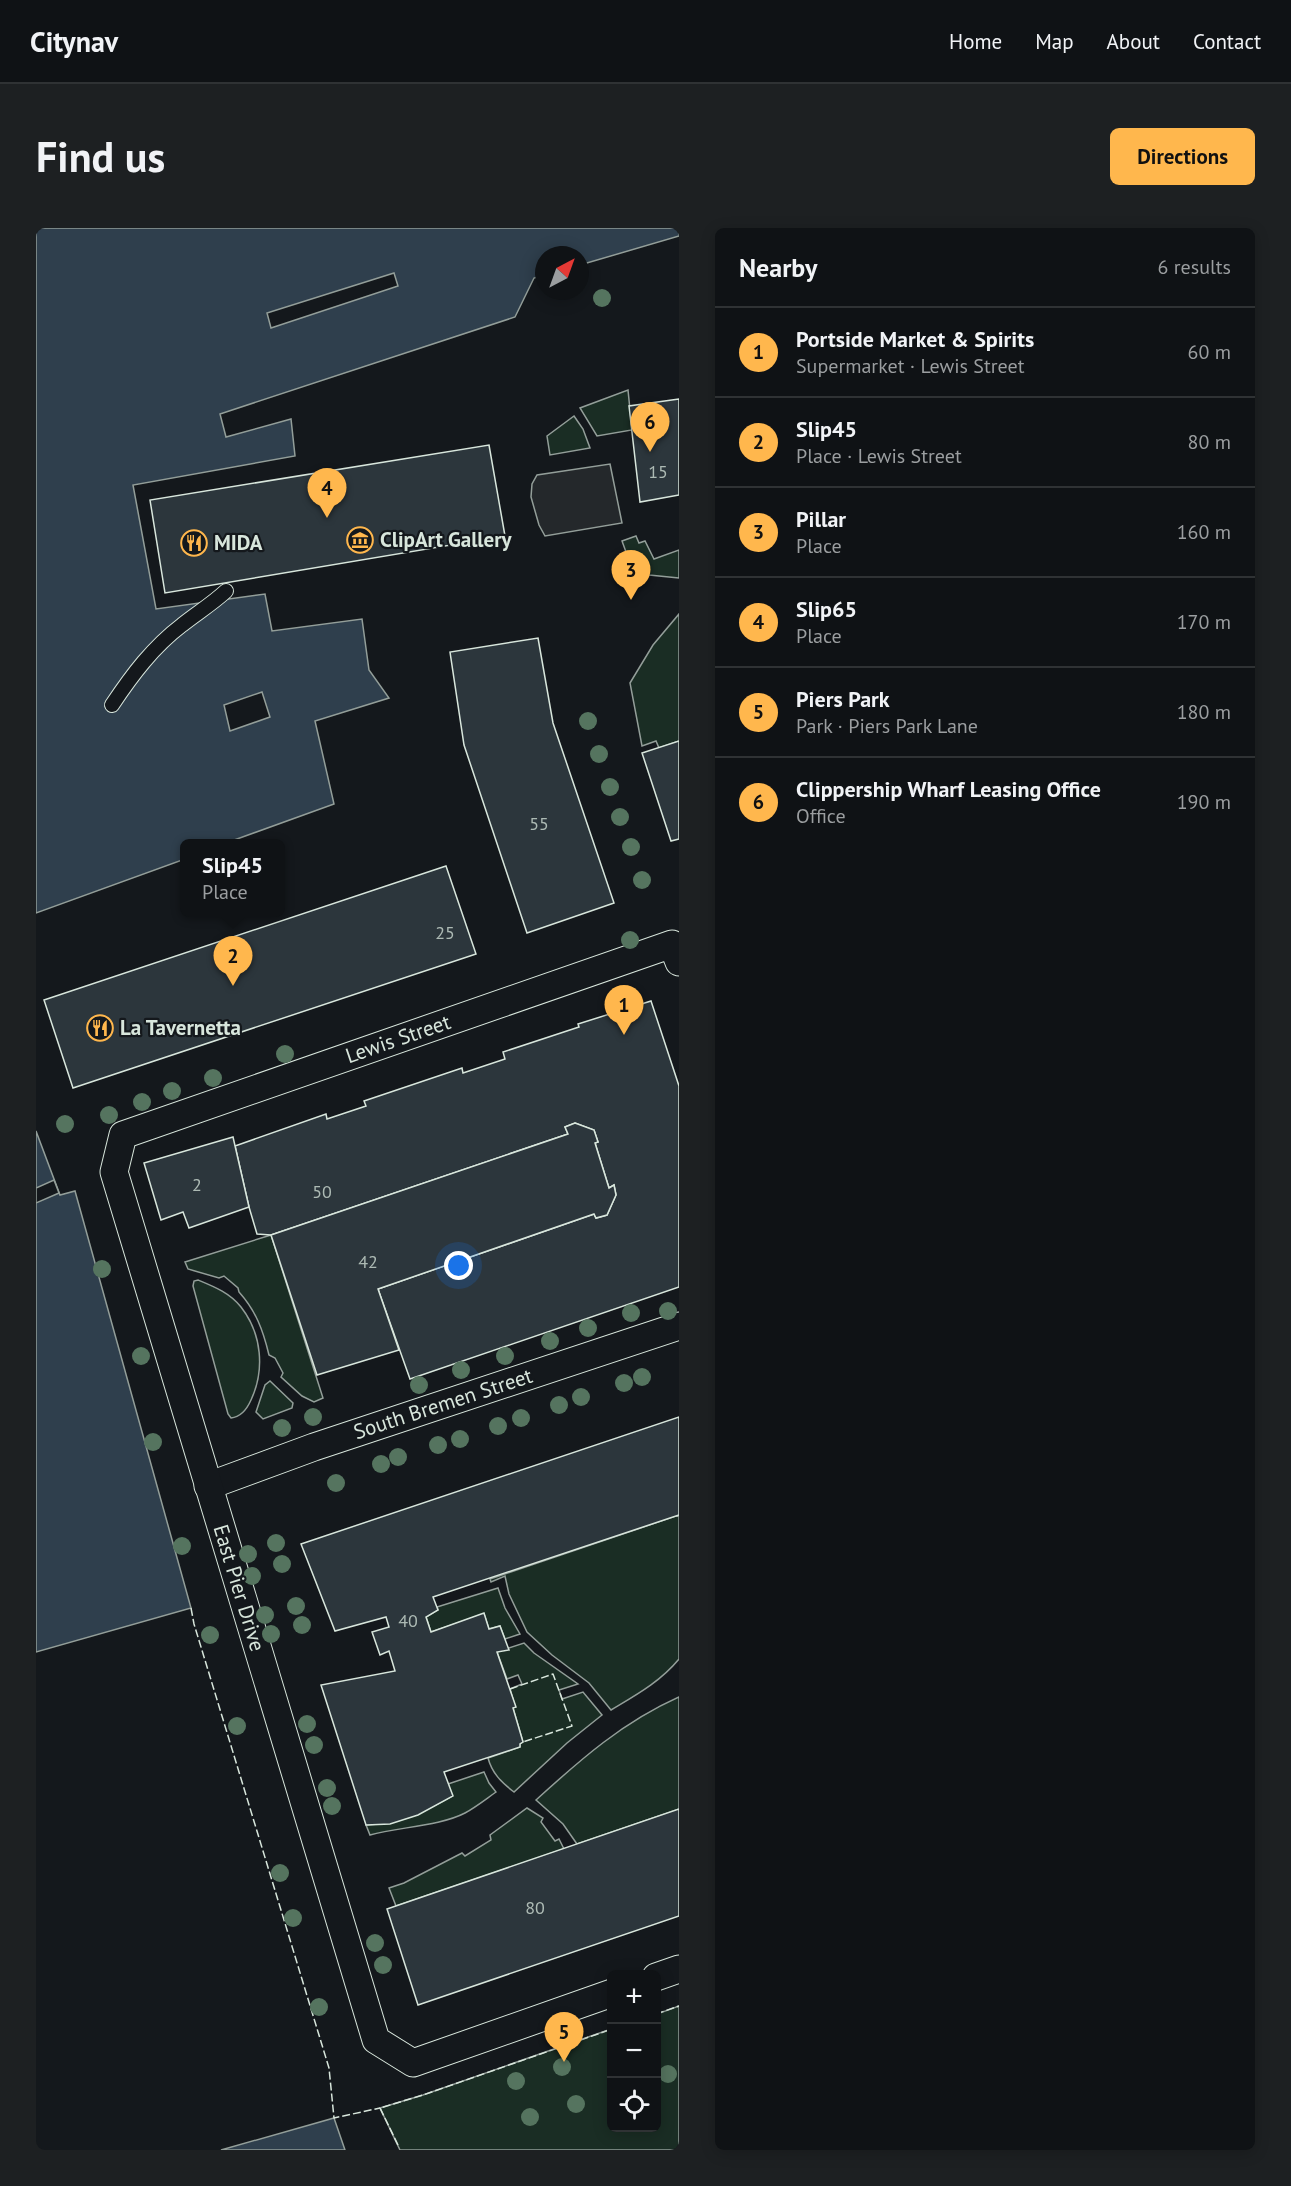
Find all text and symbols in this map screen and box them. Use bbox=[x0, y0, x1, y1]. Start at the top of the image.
text: Citynav bbox=[30, 23, 118, 60]
text: Home bbox=[949, 28, 1002, 55]
text: Map bbox=[1035, 28, 1074, 55]
text: About bbox=[1107, 28, 1160, 55]
text: Contact bbox=[1193, 28, 1261, 55]
button: Directions bbox=[1110, 128, 1255, 185]
text: Find us bbox=[36, 129, 165, 184]
north arrow bbox=[535, 246, 589, 300]
text: Nearby bbox=[739, 251, 817, 284]
text: 6 results bbox=[1158, 254, 1231, 280]
text: Portside Market & Spirits bbox=[796, 325, 1034, 353]
text: 1 bbox=[753, 339, 764, 365]
text: 60 m bbox=[1188, 339, 1231, 365]
text: Supermarket · Lewis Street bbox=[796, 353, 1024, 379]
pin: 6 bbox=[630, 402, 670, 452]
text: Slip45 bbox=[796, 415, 857, 443]
text: 2 bbox=[753, 429, 764, 455]
text: 80 m bbox=[1188, 429, 1231, 455]
text: Place · Lewis Street bbox=[796, 443, 962, 469]
house number: 15 bbox=[648, 460, 668, 483]
pin: 4 bbox=[308, 468, 346, 518]
text: Pillar bbox=[796, 505, 846, 533]
text: 3 bbox=[753, 519, 764, 545]
text: 160 m bbox=[1177, 519, 1231, 545]
museum icon: ClipArt Gallery bbox=[345, 525, 375, 555]
place label: ClipArt Gallery bbox=[380, 526, 513, 553]
restaurant icon: MIDA bbox=[179, 528, 209, 558]
place label: MIDA bbox=[214, 529, 263, 556]
text: Place bbox=[796, 533, 842, 559]
pin: 3 bbox=[612, 550, 650, 600]
text: Slip65 bbox=[796, 595, 857, 623]
text: 4 bbox=[753, 609, 764, 635]
text: 170 m bbox=[1177, 609, 1231, 635]
text: Place bbox=[796, 623, 842, 649]
text: Piers Park bbox=[796, 685, 890, 713]
text: 5 bbox=[753, 699, 764, 725]
text: 180 m bbox=[1177, 699, 1231, 725]
text: Park · Piers Park Lane bbox=[796, 713, 978, 739]
text: Clippership Wharf Leasing Office bbox=[796, 775, 1101, 803]
text: 6 bbox=[753, 789, 764, 815]
text: 190 m bbox=[1177, 789, 1231, 815]
text: Office bbox=[796, 803, 846, 829]
house number: 55 bbox=[529, 812, 549, 835]
popup bbox=[180, 839, 285, 917]
text: Slip45 bbox=[202, 851, 263, 879]
text: Place bbox=[202, 879, 248, 905]
house number: 25 bbox=[435, 921, 455, 944]
pin: 2 bbox=[214, 936, 252, 986]
pin: 1 bbox=[604, 986, 644, 1035]
street label: Lewis Street bbox=[342, 1008, 454, 1069]
restaurant icon: La Tavernetta bbox=[85, 1013, 115, 1043]
place label: La Tavernetta bbox=[120, 1014, 241, 1041]
house number: 2 bbox=[192, 1173, 202, 1196]
house number: 50 bbox=[312, 1180, 332, 1203]
house number: 42 bbox=[358, 1250, 378, 1273]
your location bbox=[444, 1251, 473, 1280]
street label: South Bremen Street bbox=[350, 1362, 536, 1445]
street label: East Pier Drive bbox=[207, 1521, 272, 1654]
house number: 40 bbox=[398, 1609, 418, 1632]
house number: 80 bbox=[525, 1896, 545, 1919]
map controls bbox=[607, 1970, 661, 2132]
button: + bbox=[607, 1970, 661, 2024]
pin: 5 bbox=[544, 2012, 584, 2062]
button: − bbox=[607, 2024, 661, 2078]
button: locate bbox=[607, 2078, 661, 2132]

